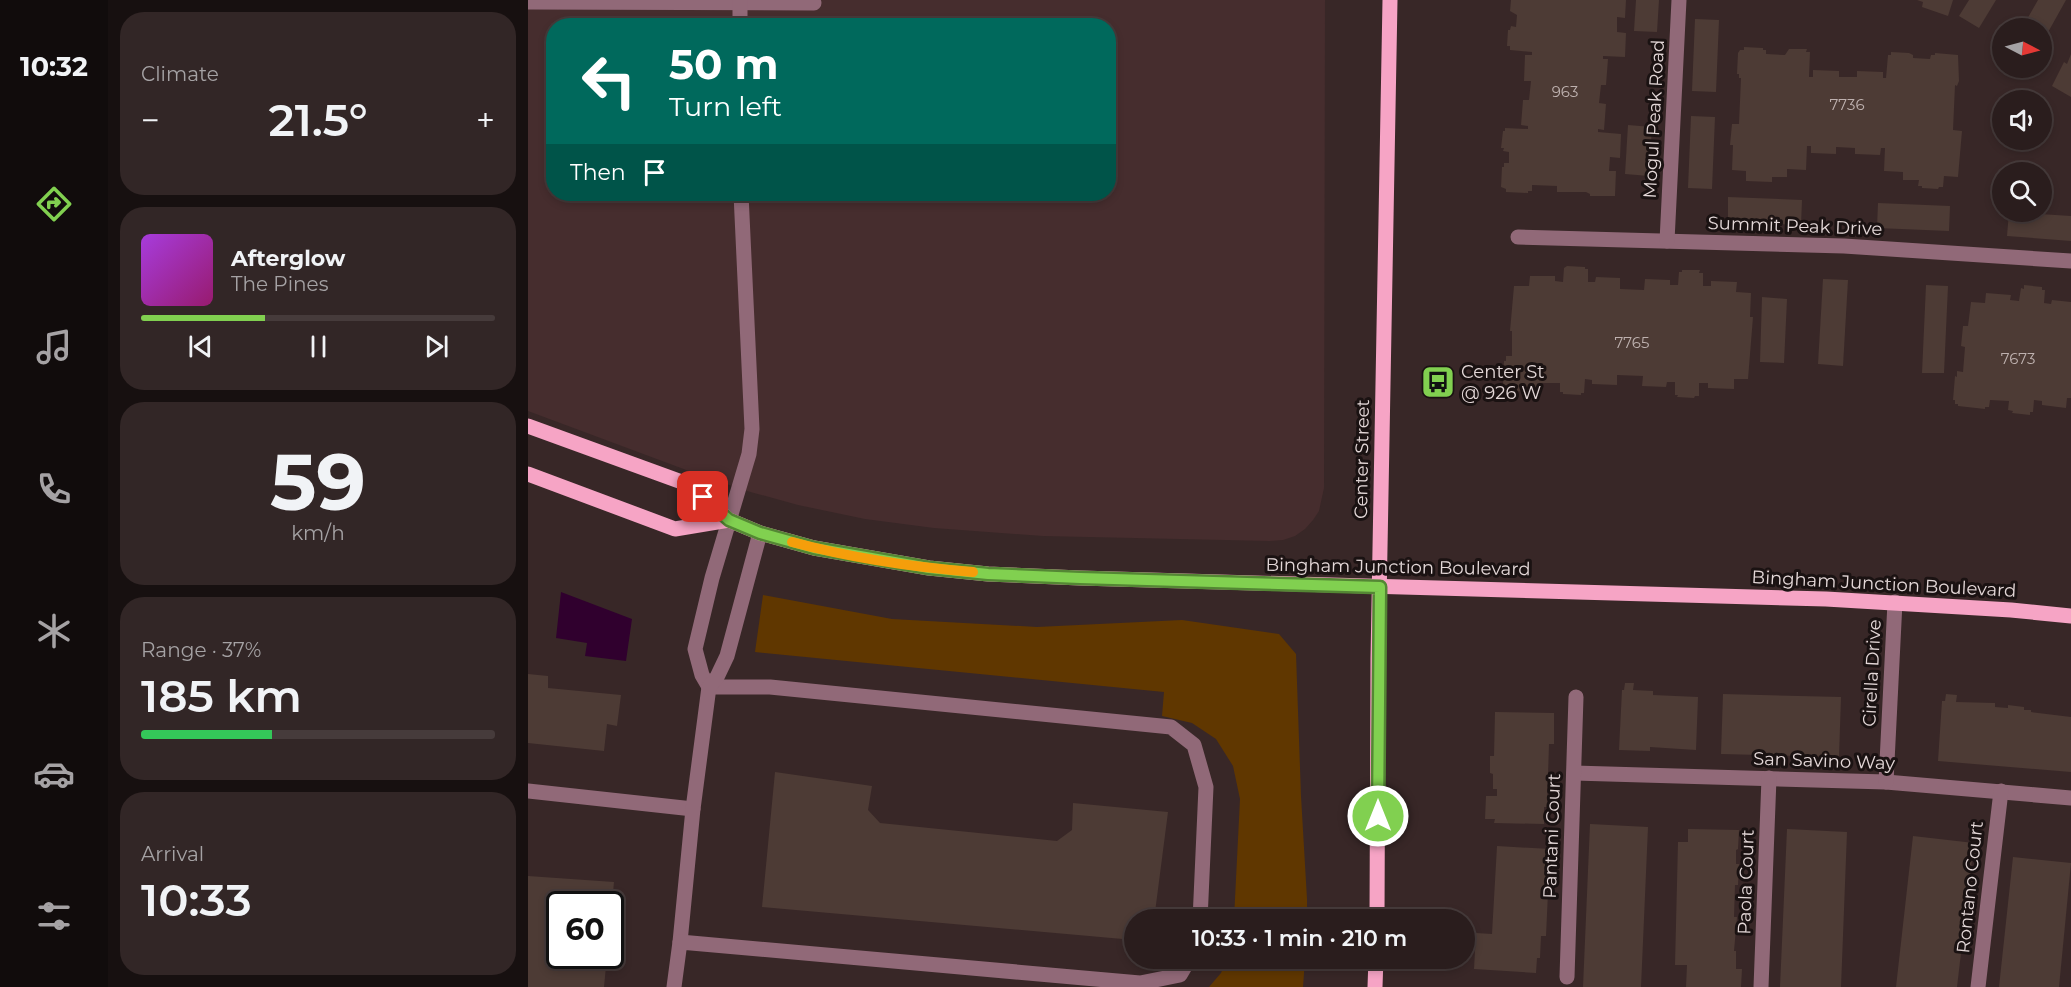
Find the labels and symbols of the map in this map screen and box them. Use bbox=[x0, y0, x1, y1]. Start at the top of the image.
north arrow bbox=[1992, 18, 2052, 78]
street label: Mogul Peak Road bbox=[1639, 39, 1669, 199]
house number: 963 bbox=[1552, 82, 1578, 101]
house number: 7736 bbox=[1829, 95, 1865, 114]
street label: Summit Peak Drive bbox=[1707, 212, 1883, 240]
house number: 7765 bbox=[1615, 333, 1650, 352]
house number: 7673 bbox=[2001, 349, 2035, 368]
place label: Center St @ 926 W bbox=[1461, 361, 1545, 404]
bus stop icon: Center St @ 926 W bbox=[1420, 364, 1456, 400]
street label: Center Street bbox=[1350, 399, 1374, 519]
pin bbox=[677, 471, 728, 522]
street label: Bingham Junction Boulevard bbox=[1265, 554, 1531, 580]
street label: Bingham Junction Boulevard bbox=[1751, 566, 2017, 602]
street label: Cirella Drive bbox=[1858, 619, 1886, 727]
street label: San Savino Way bbox=[1753, 748, 1896, 774]
street label: Pantani Court bbox=[1539, 773, 1565, 899]
position arrow bbox=[1346, 784, 1410, 848]
street label: Rontano Court bbox=[1952, 820, 1988, 954]
street label: Paola Court bbox=[1733, 829, 1759, 935]
speed limit sign: 60 bbox=[546, 891, 624, 969]

